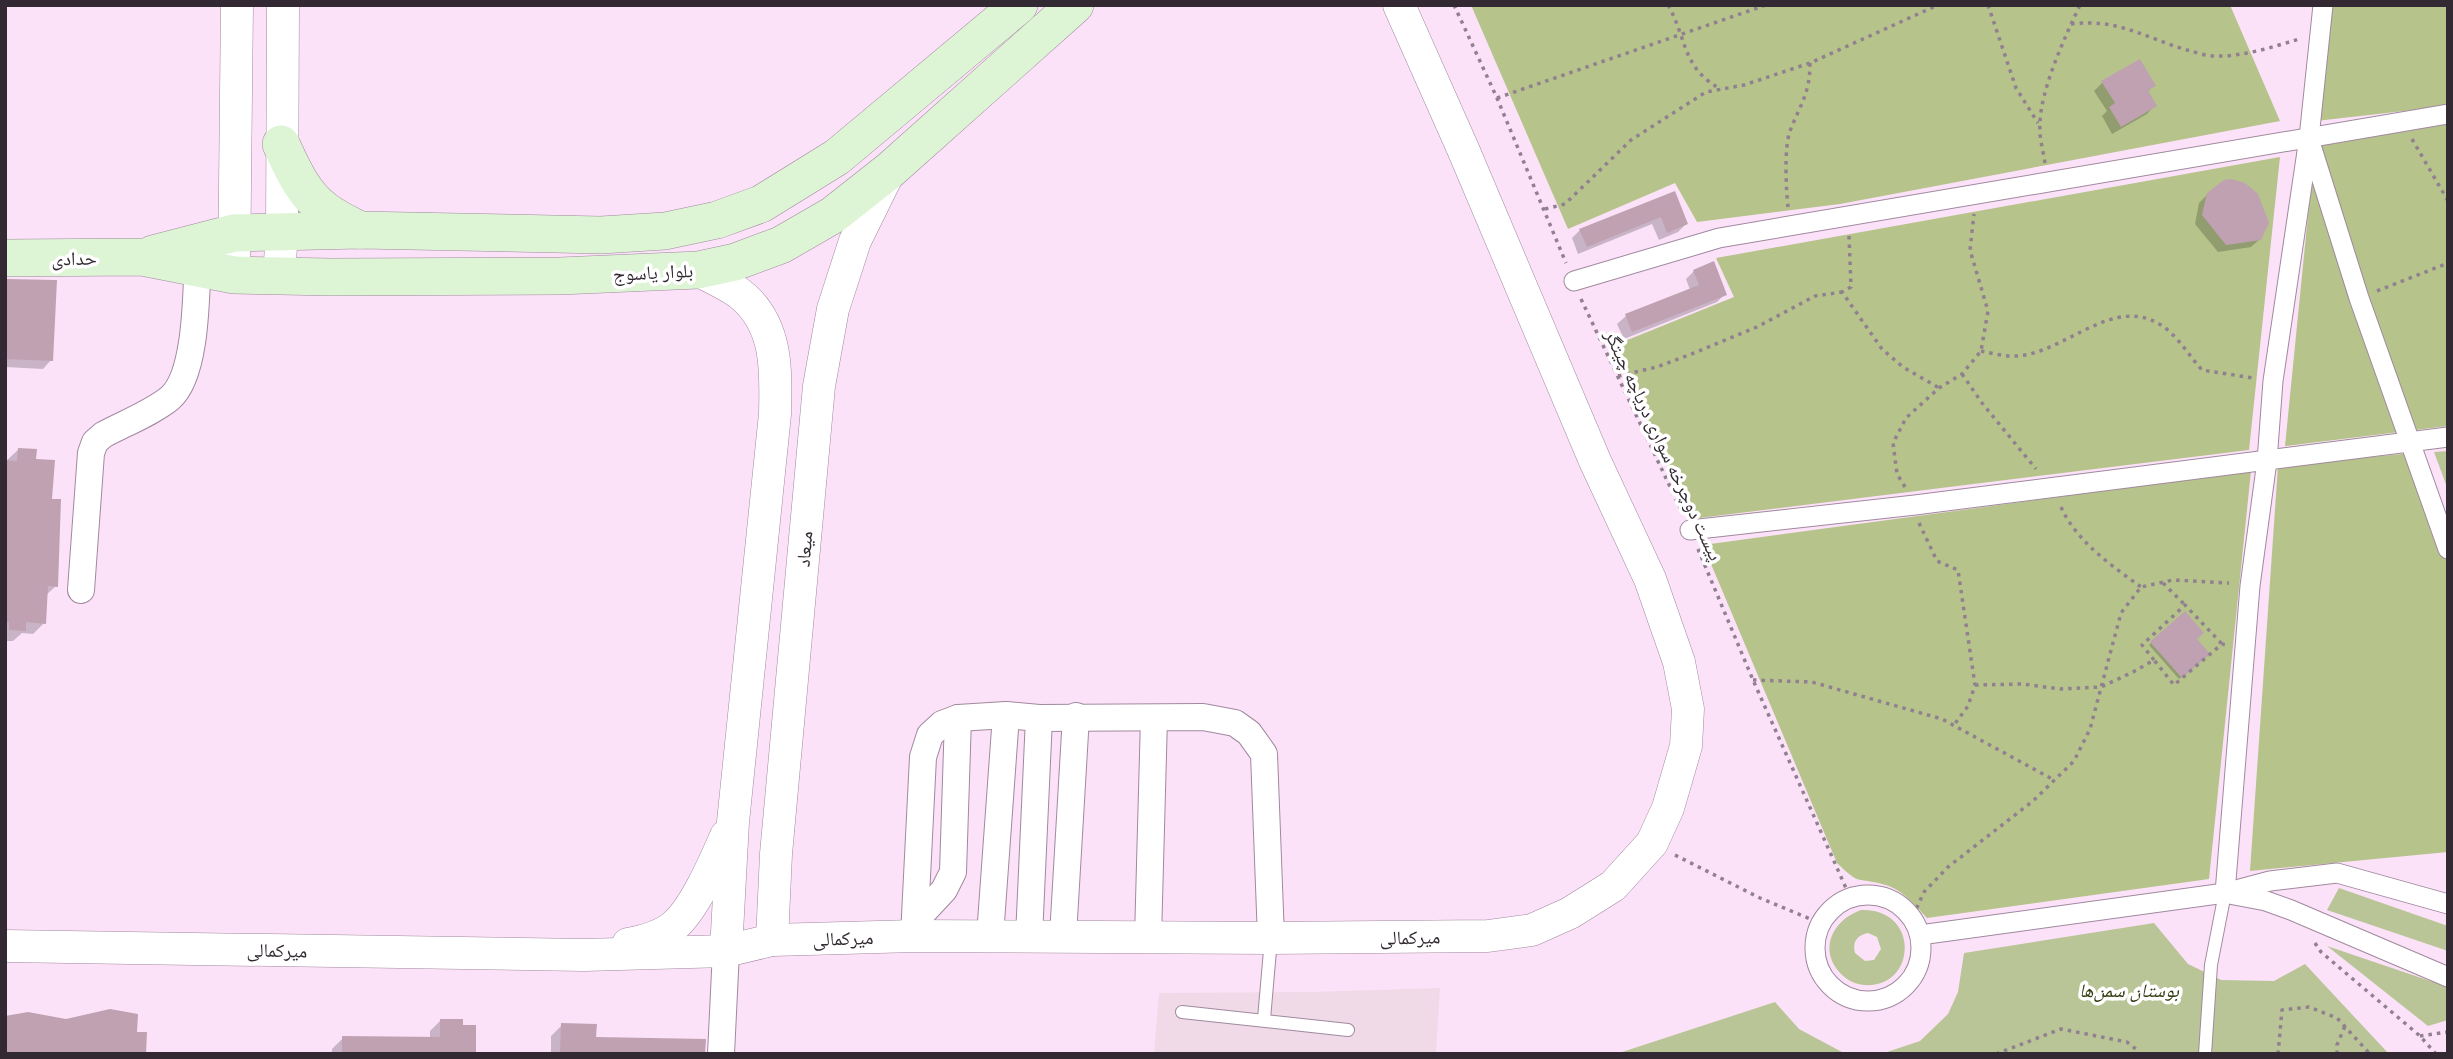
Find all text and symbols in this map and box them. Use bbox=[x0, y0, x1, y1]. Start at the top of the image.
street label: حدادی bbox=[51, 248, 97, 270]
street label: بلوار یاسوج bbox=[612, 260, 694, 286]
street label: پیست دوچرخه سواری دریاچه چیتگر bbox=[1599, 326, 1726, 564]
street label: میعاد bbox=[792, 530, 817, 568]
street label: میرکمالی bbox=[1379, 926, 1441, 950]
street label: میرکمالی bbox=[812, 927, 874, 951]
street label: میرکمالی bbox=[246, 939, 308, 963]
park label: بوستان سمن‌ها bbox=[2079, 980, 2180, 1002]

